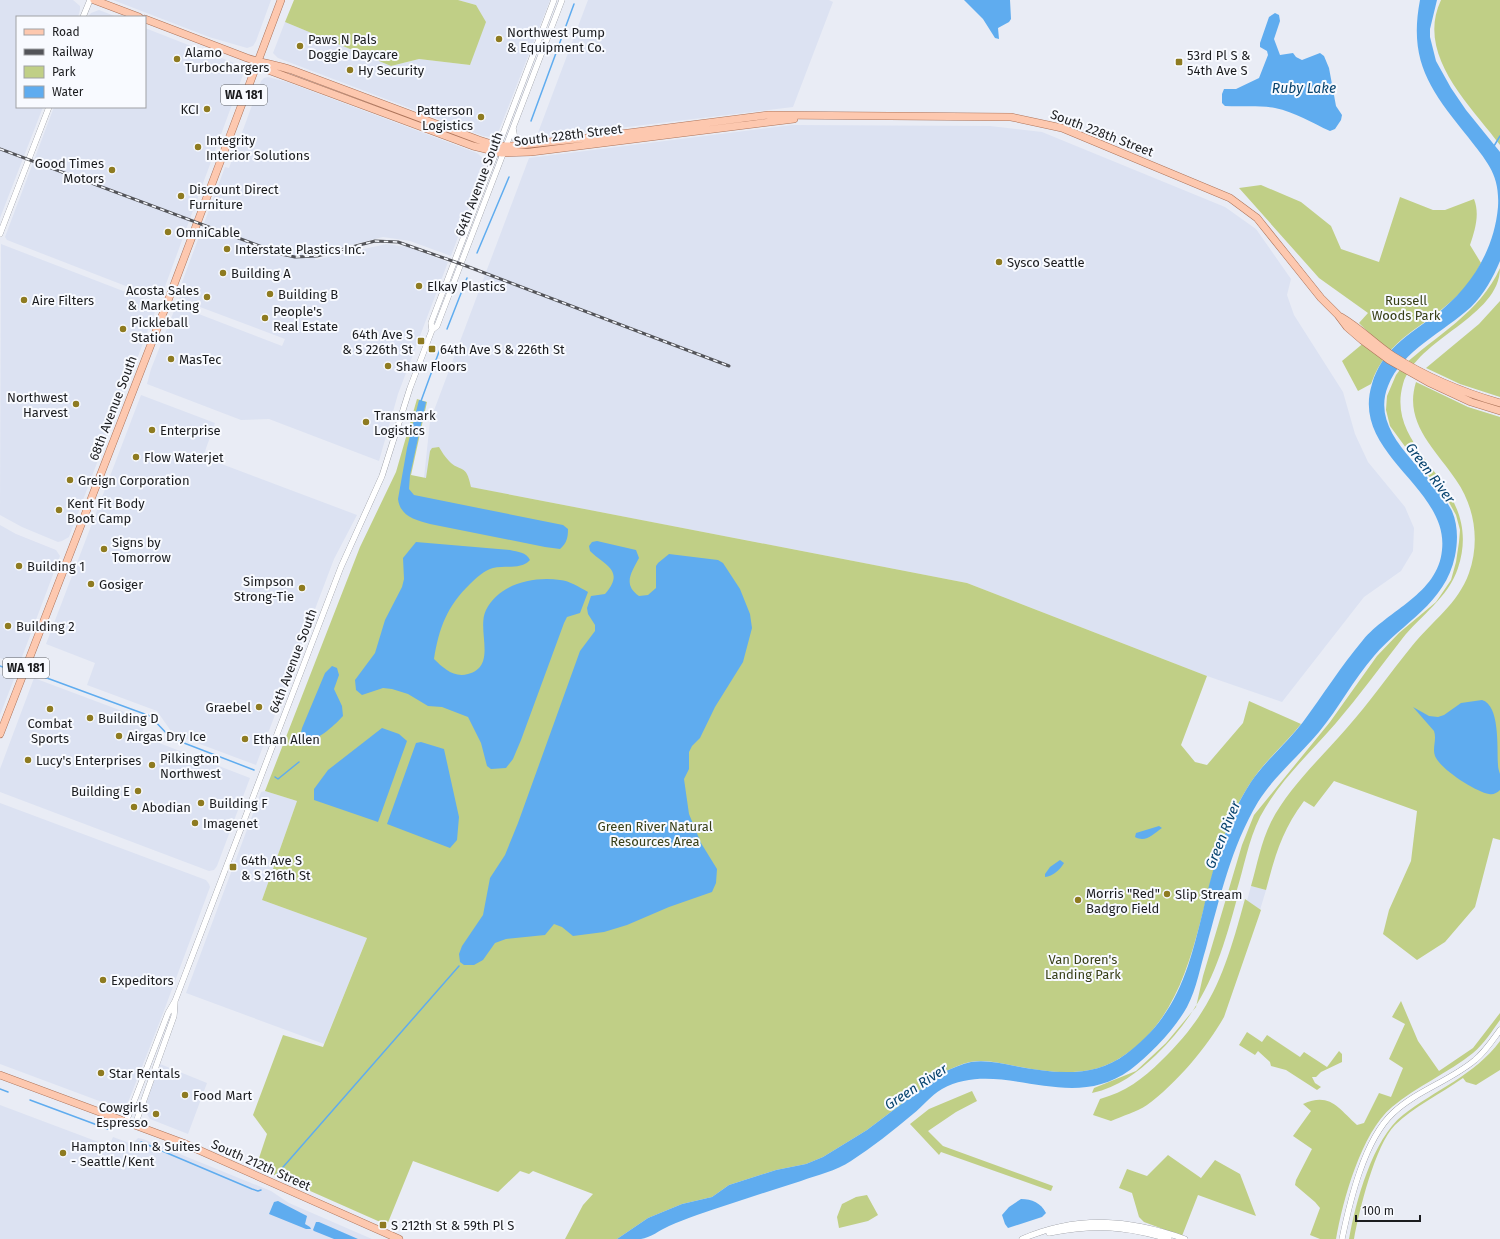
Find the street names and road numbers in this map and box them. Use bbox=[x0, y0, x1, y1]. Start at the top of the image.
road number: WA 181 bbox=[221, 85, 267, 105]
street label: South 228th Street bbox=[1048, 106, 1156, 160]
street label: South 228th Street bbox=[513, 121, 623, 149]
street label: 64th Avenue South bbox=[452, 130, 506, 238]
street label: 68th Avenue South bbox=[86, 353, 140, 463]
street label: 64th Avenue South bbox=[266, 607, 320, 715]
road number: WA 181 bbox=[3, 658, 49, 678]
street label: South 212th Street bbox=[209, 1136, 313, 1194]

